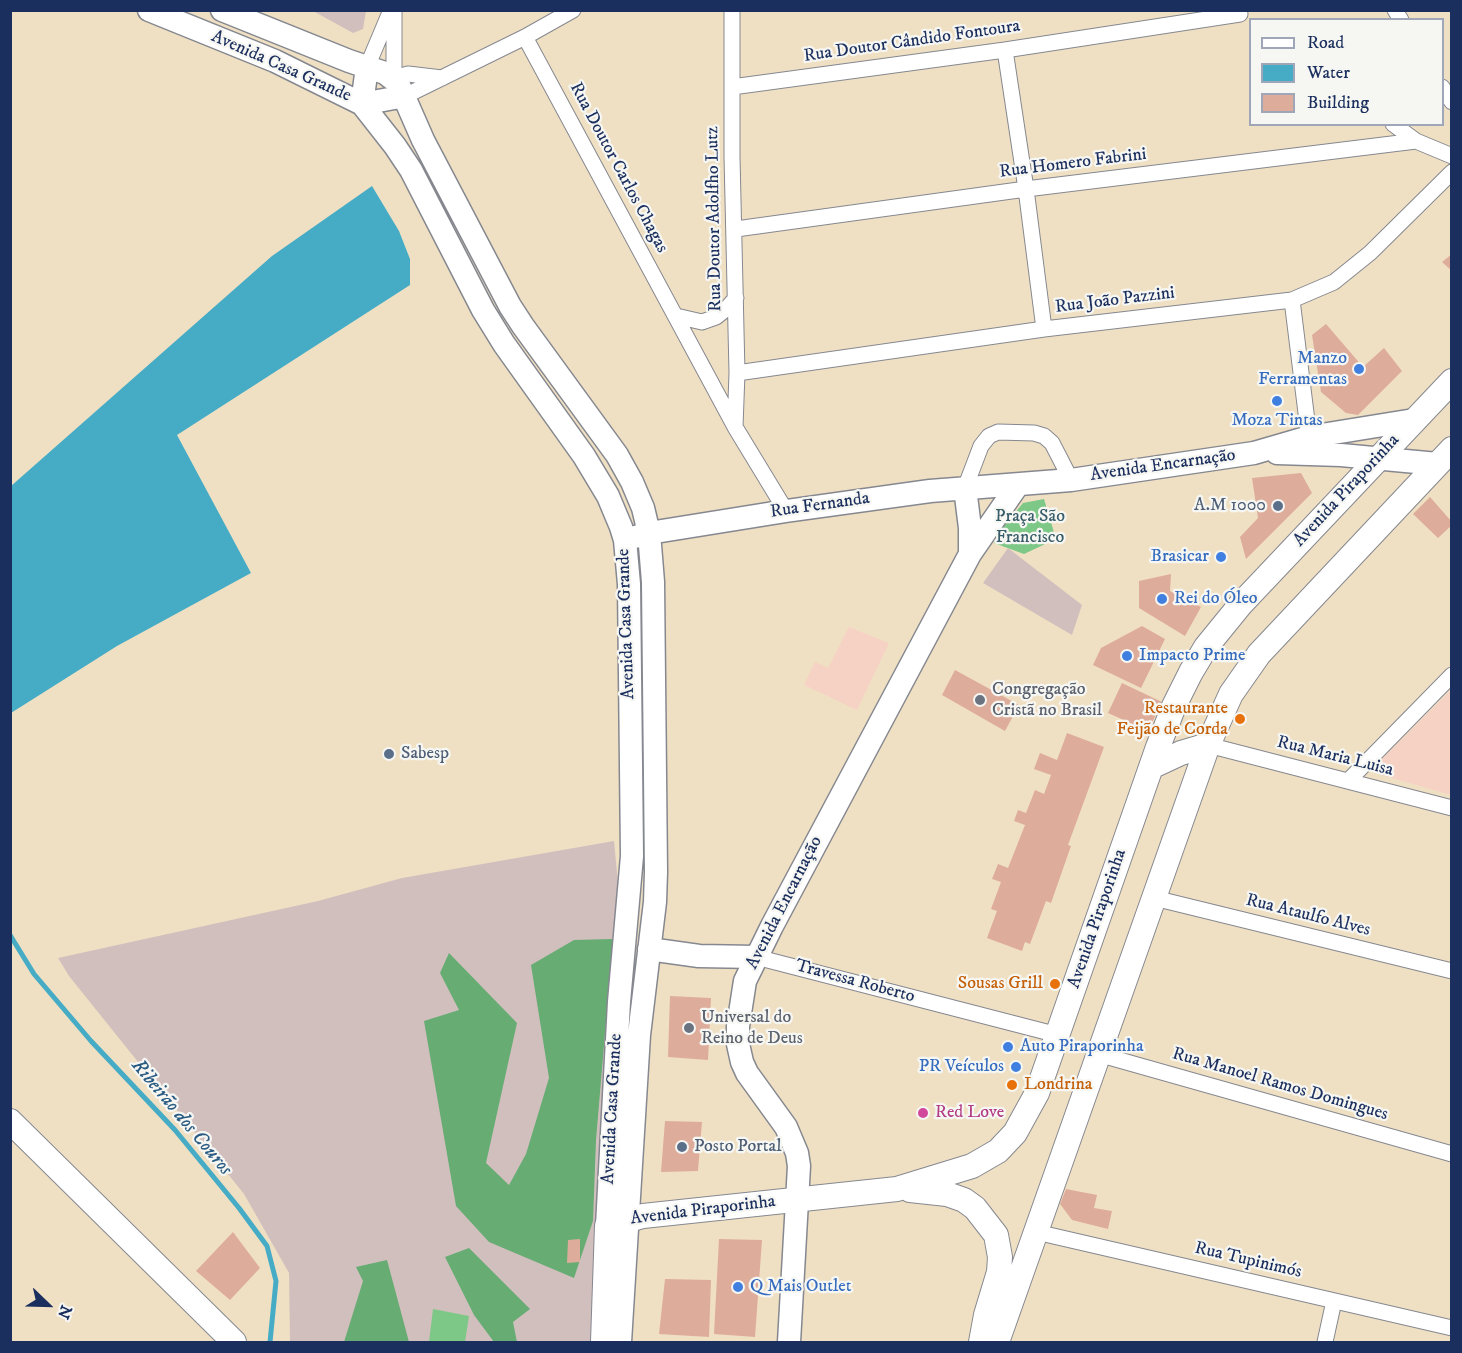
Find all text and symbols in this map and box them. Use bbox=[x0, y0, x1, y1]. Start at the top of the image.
street label: Rua Doutor Cândido Fontoura bbox=[802, 16, 1022, 68]
legend bbox=[1249, 18, 1444, 126]
street label: Avenida Casa Grande bbox=[208, 26, 354, 108]
text: Road bbox=[1307, 32, 1344, 54]
text: Water bbox=[1307, 62, 1350, 84]
street label: Rua Doutor Carlos Chagas bbox=[564, 79, 672, 257]
text: Building bbox=[1307, 92, 1369, 114]
street label: Rua Doutor Adolfho Lutz bbox=[703, 126, 727, 312]
street label: Rua Homero Fabrini bbox=[998, 144, 1148, 184]
street label: Rua João Pazzini bbox=[1054, 283, 1176, 319]
place label: Manzo Ferramentas bbox=[1258, 348, 1347, 391]
marker: Manzo Ferramentas bbox=[1352, 362, 1366, 376]
marker: Moza Tintas bbox=[1270, 394, 1284, 408]
place label: Moza Tintas bbox=[1231, 410, 1323, 432]
street label: Avenida Piraporinha bbox=[1289, 430, 1405, 552]
street label: Avenida Encarnação bbox=[1089, 445, 1237, 487]
street label: Rua Fernanda bbox=[769, 488, 871, 524]
place label: A.M 1000 bbox=[1194, 495, 1266, 517]
marker: A.M 1000 bbox=[1271, 499, 1285, 513]
park label: Praça São Francisco bbox=[995, 506, 1065, 548]
place label: Brasicar bbox=[1151, 546, 1209, 568]
street label: Avenida Casa Grande bbox=[614, 548, 640, 700]
marker: Brasicar bbox=[1214, 550, 1228, 564]
place label: Rei do Óleo bbox=[1174, 588, 1258, 610]
marker: Rei do Óleo bbox=[1155, 592, 1169, 606]
place label: Impacto Prime bbox=[1139, 645, 1245, 667]
marker: Impacto Prime bbox=[1120, 649, 1134, 663]
place label: Congregação Cristã no Brasil bbox=[992, 679, 1102, 722]
marker: Congregação Cristã no Brasil bbox=[973, 693, 987, 707]
place label: Restaurante Feijão de Corda bbox=[1117, 698, 1228, 740]
marker: Restaurante Feijão de Corda bbox=[1233, 712, 1247, 726]
street label: Rua Maria Luisa bbox=[1275, 732, 1395, 782]
place label: Sabesp bbox=[401, 743, 449, 765]
marker: Sabesp bbox=[382, 747, 396, 761]
street label: Avenida Encarnação bbox=[742, 833, 828, 973]
street label: Avenida Piraporinha bbox=[1064, 846, 1132, 992]
street label: Rua Ataulfo Alves bbox=[1244, 890, 1372, 942]
street label: Travessa Roberto bbox=[793, 956, 917, 1008]
place label: Sousas Grill bbox=[958, 973, 1043, 995]
marker: Sousas Grill bbox=[1048, 977, 1062, 991]
place label: Universal do Reino de Deus bbox=[701, 1007, 803, 1050]
marker: Universal do Reino de Deus bbox=[682, 1021, 696, 1035]
street label: Avenida Casa Grande bbox=[598, 1033, 628, 1185]
place label: Auto Piraporinha bbox=[1020, 1036, 1144, 1058]
marker: Auto Piraporinha bbox=[1001, 1040, 1015, 1054]
street label: Rua Manoel Ramos Domingues bbox=[1170, 1044, 1390, 1126]
water label: Ribeirão dos Couros bbox=[125, 1055, 237, 1181]
place label: PR Veículos bbox=[919, 1056, 1004, 1078]
marker: PR Veículos bbox=[1009, 1060, 1023, 1074]
place label: Londrina bbox=[1024, 1074, 1092, 1096]
marker: Londrina bbox=[1005, 1078, 1019, 1092]
place label: Red Love bbox=[935, 1102, 1004, 1124]
marker: Red Love bbox=[916, 1106, 930, 1120]
place label: Posto Portal bbox=[694, 1136, 782, 1158]
marker: Posto Portal bbox=[675, 1140, 689, 1154]
street label: Avenida Piraporinha bbox=[629, 1191, 777, 1231]
street label: Rua Tupinimós bbox=[1192, 1238, 1304, 1284]
north arrow bbox=[18, 1275, 78, 1335]
place label: Q Mais Outlet bbox=[750, 1276, 852, 1298]
marker: Q Mais Outlet bbox=[731, 1280, 745, 1294]
text: N bbox=[53, 1302, 76, 1322]

